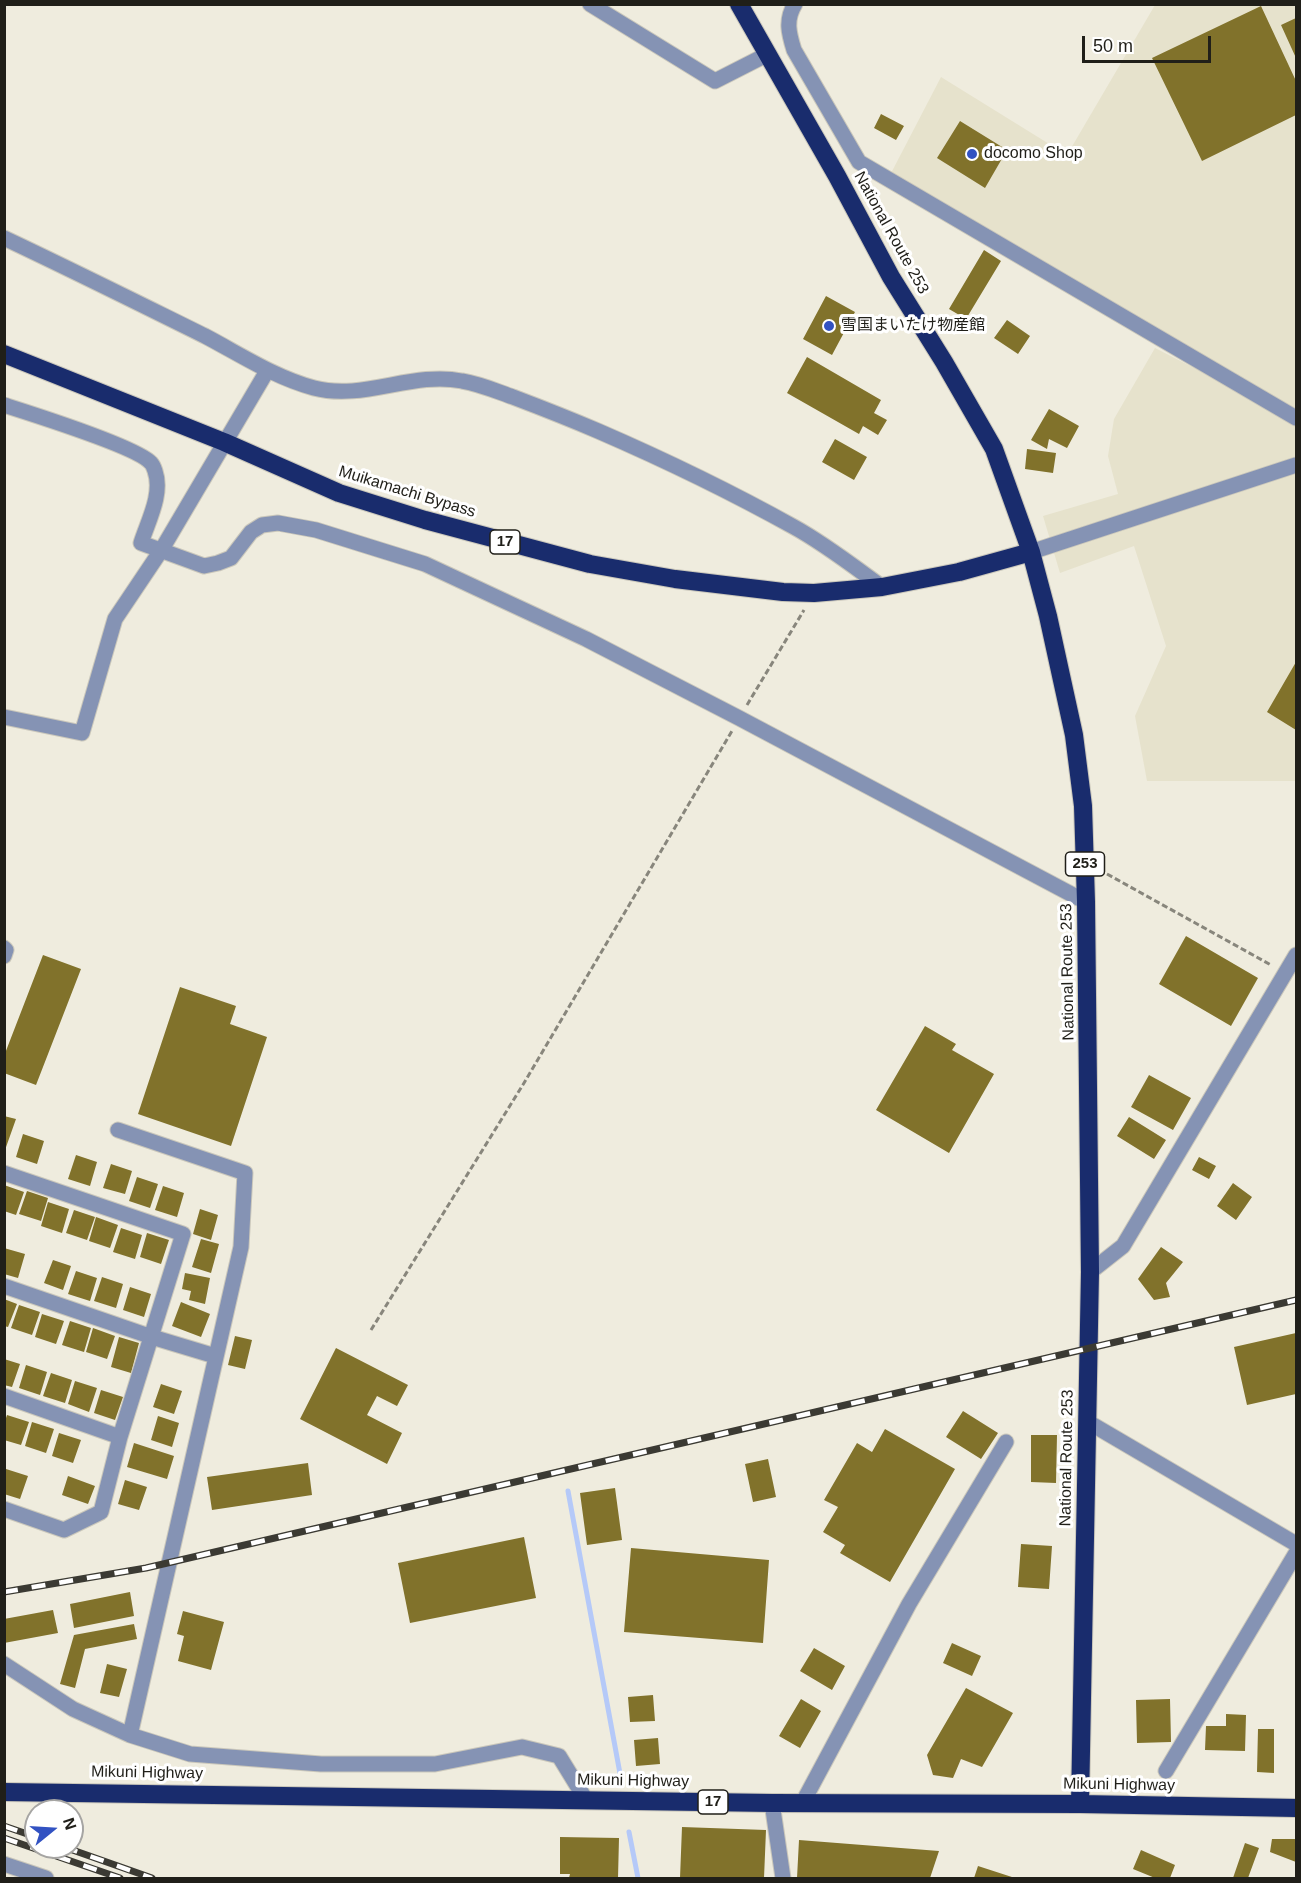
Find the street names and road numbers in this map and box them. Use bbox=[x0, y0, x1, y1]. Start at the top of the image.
street label: National Route 253 bbox=[849, 168, 933, 298]
street label: Muikamachi Bypass bbox=[336, 462, 478, 522]
road number: 17 bbox=[490, 530, 520, 554]
road number: 253 bbox=[1066, 852, 1104, 876]
street label: National Route 253 bbox=[1057, 903, 1079, 1041]
street label: National Route 253 bbox=[1056, 1389, 1078, 1527]
street label: Mikuni Highway bbox=[91, 1762, 203, 1784]
street label: Mikuni Highway bbox=[577, 1770, 689, 1792]
street label: Mikuni Highway bbox=[1063, 1774, 1175, 1796]
road number: 17 bbox=[698, 1790, 728, 1814]

